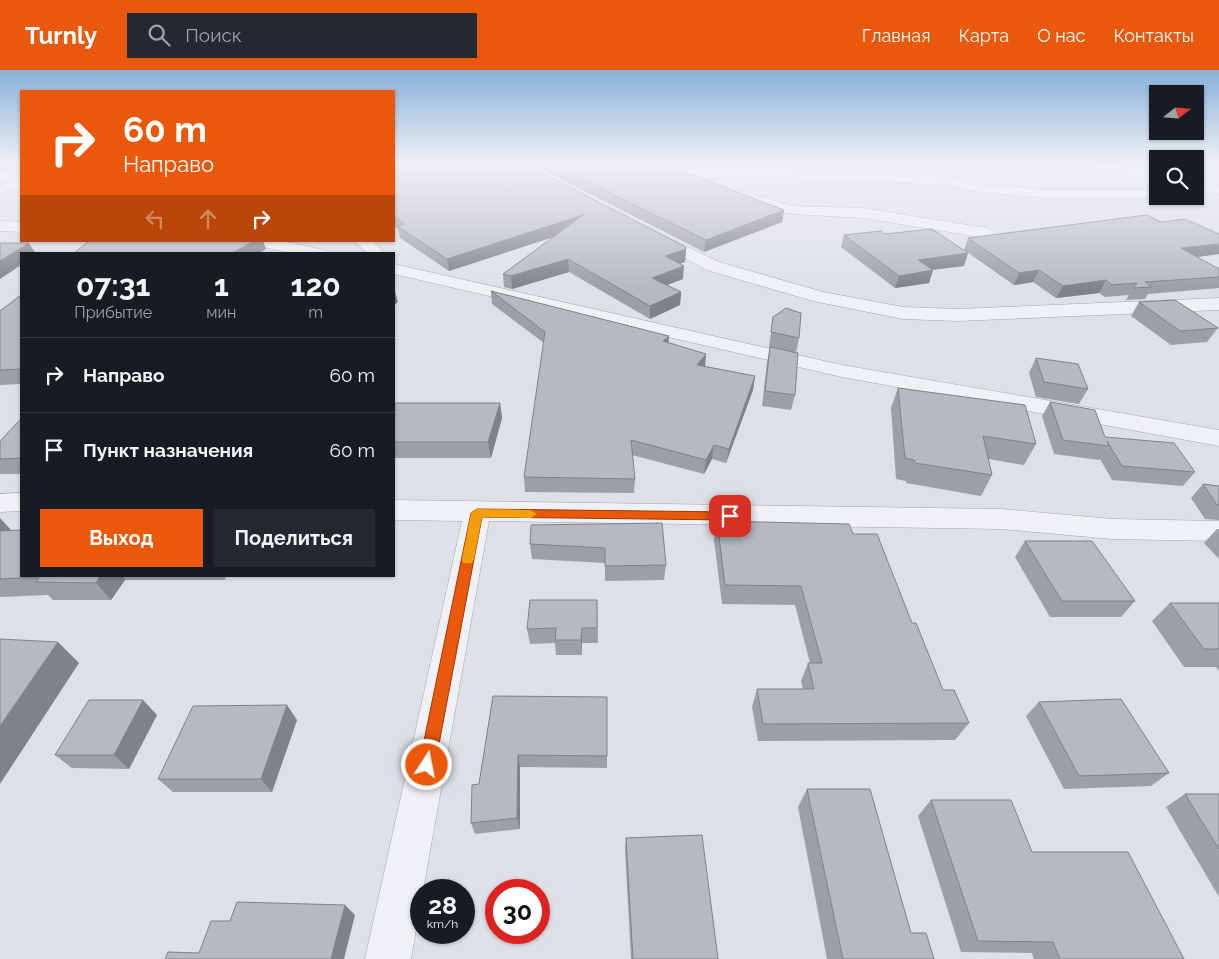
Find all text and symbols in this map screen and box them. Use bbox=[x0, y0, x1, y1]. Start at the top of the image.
search box bbox=[127, 13, 477, 58]
text: Turnly bbox=[25, 21, 97, 50]
icon: search bbox=[145, 21, 173, 49]
text: Поиск bbox=[185, 24, 242, 46]
text: Главная bbox=[862, 25, 930, 46]
text: Карта bbox=[958, 25, 1009, 46]
text: О нас bbox=[1037, 25, 1085, 46]
text: Контакты bbox=[1113, 25, 1194, 46]
north arrow bbox=[1149, 85, 1204, 140]
map controls bbox=[1149, 85, 1204, 205]
text: 60 m bbox=[123, 109, 207, 150]
icon: right bbox=[40, 110, 105, 175]
button: search bbox=[1149, 150, 1204, 205]
text: Направо bbox=[123, 151, 214, 177]
icon: left bbox=[141, 205, 169, 233]
icon: ahead bbox=[194, 205, 222, 233]
icon: right bbox=[247, 205, 275, 233]
text: 07:31 bbox=[76, 268, 150, 303]
text: 1 bbox=[214, 268, 229, 303]
text: 120 bbox=[291, 268, 341, 303]
text: Прибытие bbox=[74, 303, 152, 322]
text: мин bbox=[206, 303, 236, 322]
text: m bbox=[308, 303, 323, 322]
icon: right bbox=[40, 361, 68, 389]
text: Направо bbox=[83, 364, 164, 386]
text: 60 m bbox=[330, 364, 375, 386]
icon: arrive bbox=[40, 436, 68, 464]
text: Пункт назначения bbox=[83, 439, 253, 461]
text: 60 m bbox=[330, 439, 375, 461]
pin bbox=[709, 495, 751, 537]
icon: arrive bbox=[716, 502, 744, 530]
button: Выход bbox=[40, 509, 203, 567]
button: Поделиться bbox=[213, 509, 375, 567]
position arrow bbox=[400, 738, 452, 790]
speed limit sign: 30 bbox=[485, 879, 550, 944]
text: 28 bbox=[428, 890, 457, 920]
text: km/h bbox=[427, 917, 458, 931]

